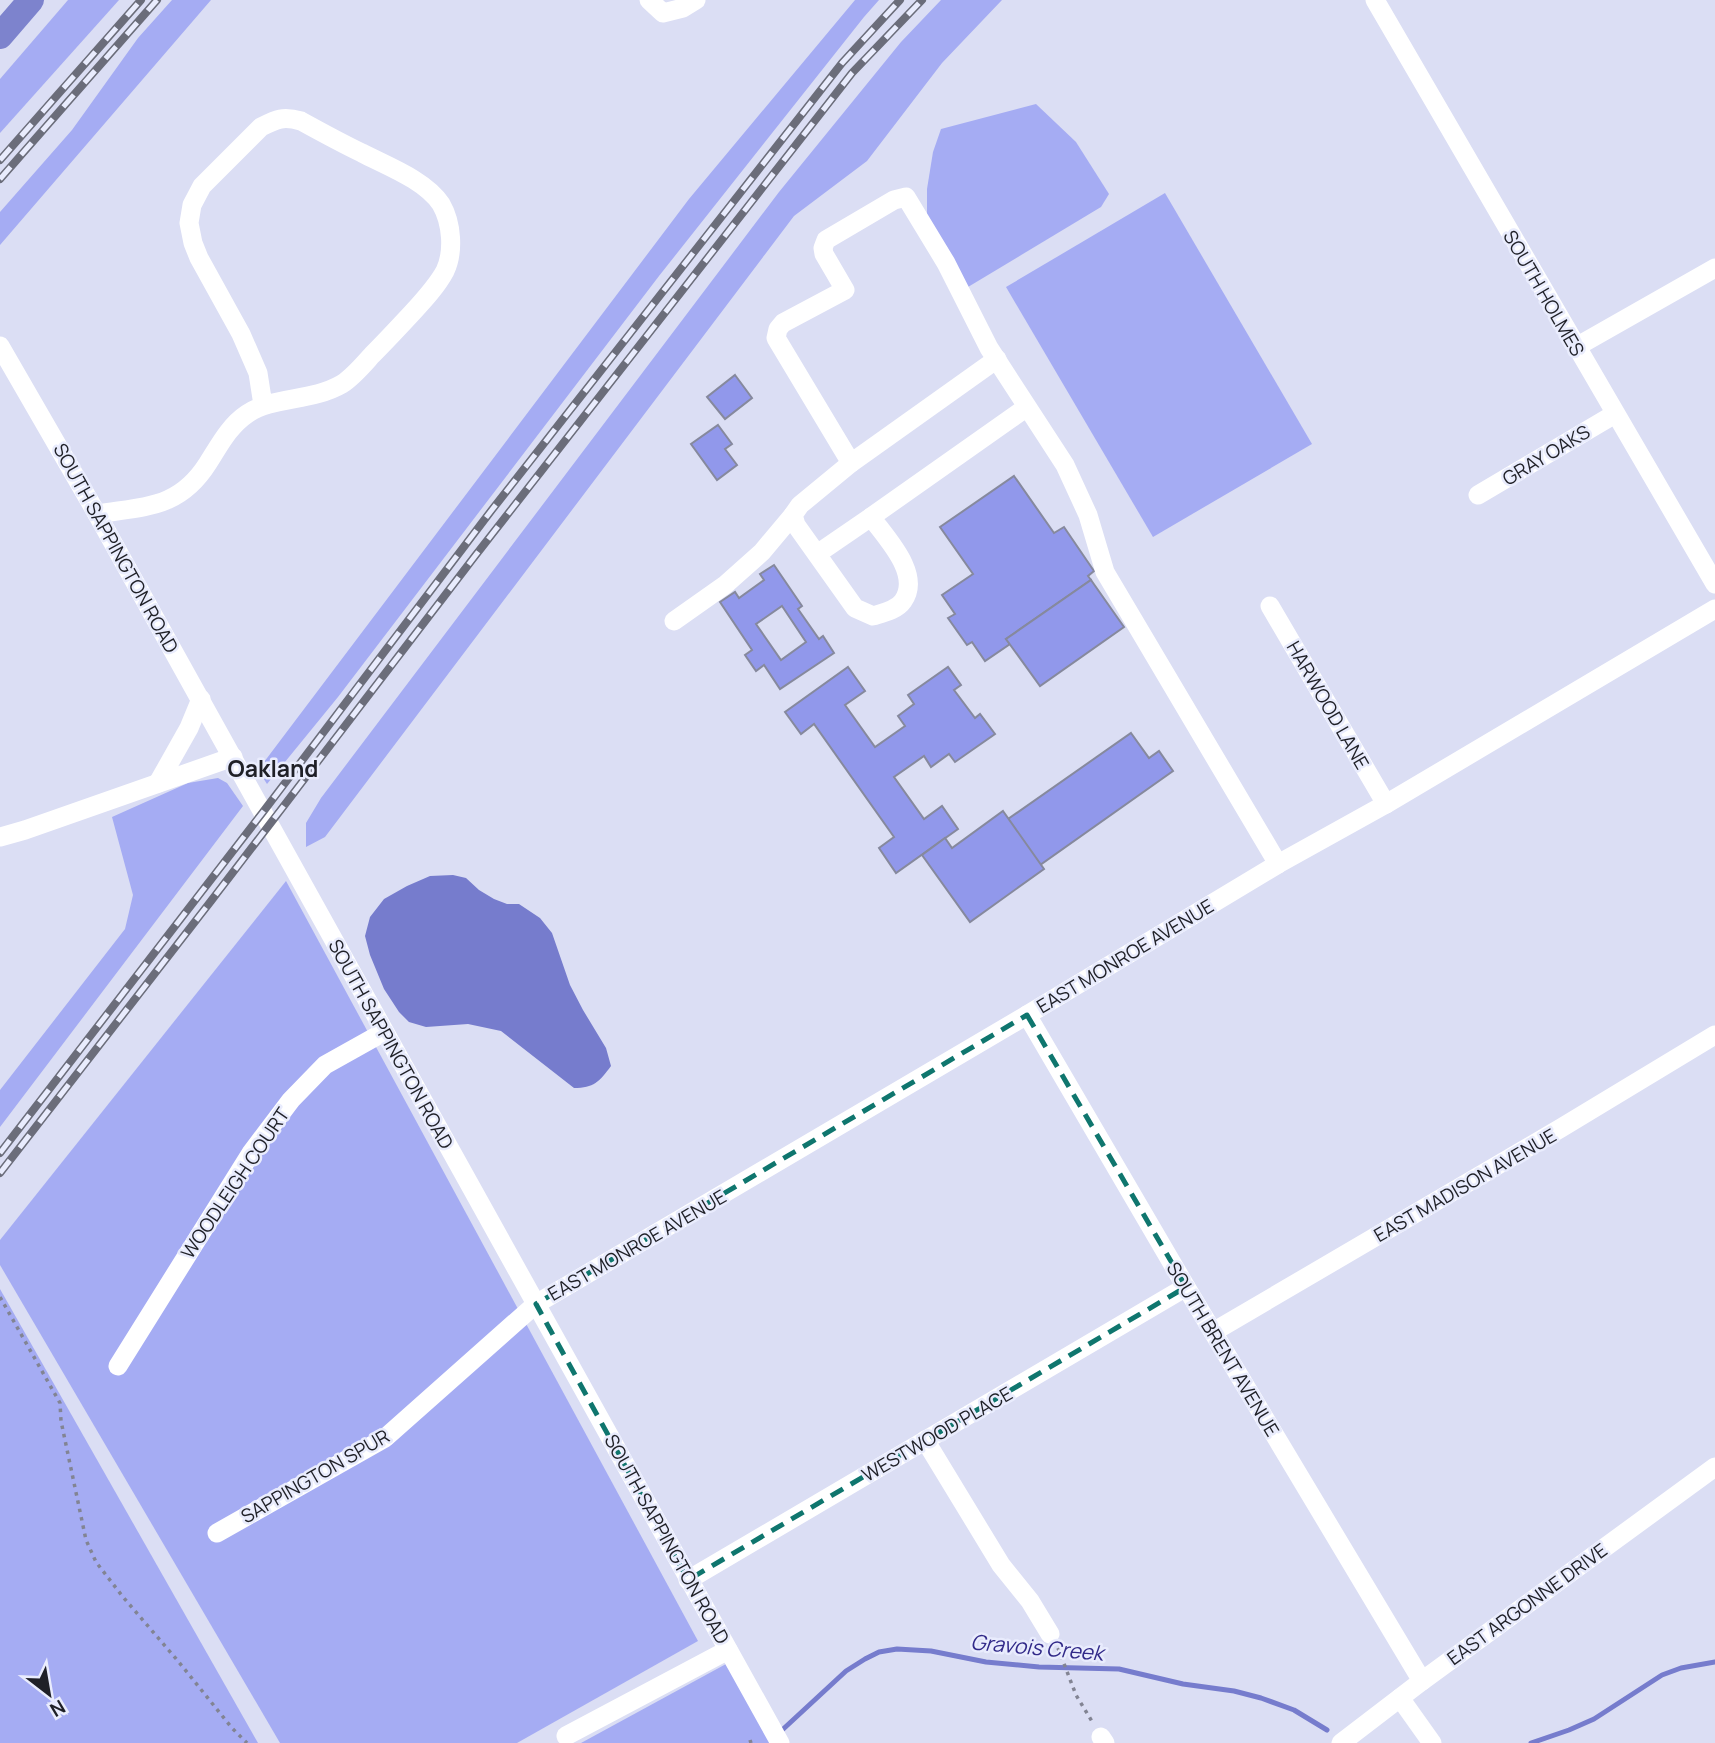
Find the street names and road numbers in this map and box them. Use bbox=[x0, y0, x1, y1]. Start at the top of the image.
street label: SOUTH HOLMES bbox=[1497, 225, 1591, 361]
street label: GRAY OAKS bbox=[1497, 419, 1595, 491]
street label: SOUTH SAPPINGTON ROAD bbox=[47, 438, 185, 658]
street label: HARWOOD LANE bbox=[1281, 636, 1375, 774]
street label: EAST MONROE AVENUE bbox=[1032, 893, 1218, 1019]
street label: SOUTH SAPPINGTON ROAD bbox=[322, 934, 460, 1154]
street label: WOODLEIGH COURT bbox=[175, 1102, 296, 1264]
street label: EAST MADISON AVENUE bbox=[1369, 1122, 1561, 1248]
street label: EAST MONROE AVENUE bbox=[543, 1183, 731, 1307]
street label: SOUTH BRENT AVENUE bbox=[1161, 1257, 1285, 1441]
street label: WESTWOOD PLACE bbox=[857, 1380, 1017, 1488]
street label: SAPPINGTON SPUR bbox=[236, 1423, 394, 1529]
street label: SOUTH SAPPINGTON ROAD bbox=[598, 1429, 736, 1649]
street label: EAST ARGONNE DRIVE bbox=[1442, 1537, 1612, 1671]

